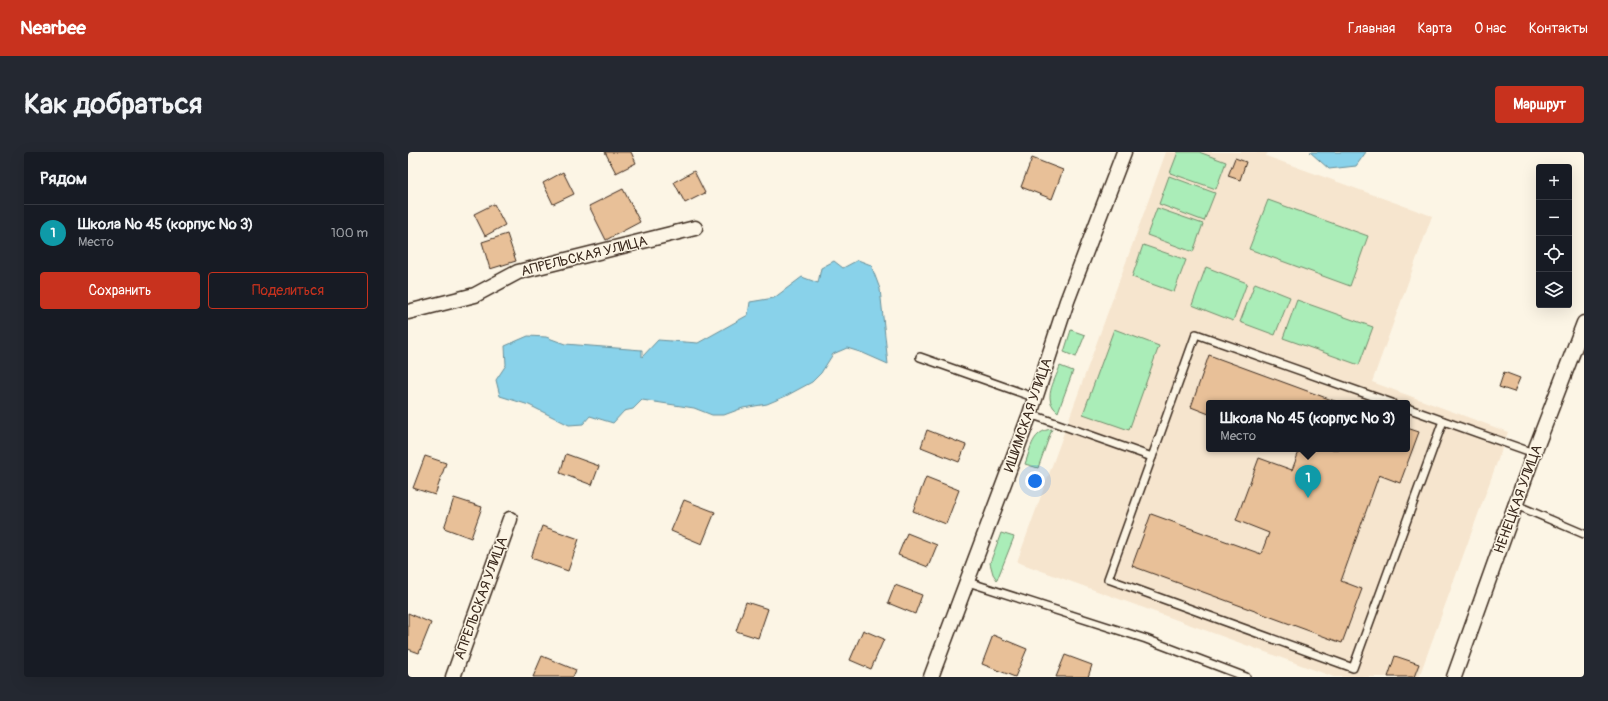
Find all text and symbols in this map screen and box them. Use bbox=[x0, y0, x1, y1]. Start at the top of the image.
text: Nearbee bbox=[20, 16, 86, 40]
text: Главная bbox=[1348, 20, 1395, 37]
text: Карта bbox=[1417, 20, 1452, 37]
text: О нас bbox=[1474, 20, 1507, 37]
text: Контакты bbox=[1529, 20, 1588, 37]
button: Маршрут bbox=[1495, 86, 1584, 123]
text: Как добраться bbox=[24, 87, 202, 122]
map controls bbox=[1536, 164, 1572, 308]
button: + bbox=[1536, 164, 1572, 200]
text: Рядом bbox=[40, 168, 87, 189]
button: − bbox=[1536, 200, 1572, 236]
text: Школа № 45 (корпус № 3) bbox=[78, 215, 253, 234]
text: 1 bbox=[50, 225, 56, 241]
text: 100 m bbox=[331, 225, 368, 241]
street label: АПРЕЛЬСКАЯ УЛИЦА bbox=[519, 232, 649, 280]
text: Место bbox=[78, 234, 114, 250]
button: locate bbox=[1536, 236, 1572, 272]
button: Сохранить bbox=[40, 272, 200, 309]
button: Поделиться bbox=[208, 272, 368, 309]
button: layers bbox=[1536, 272, 1572, 308]
street label: ИШИМСКАЯ УЛИЦА bbox=[1001, 356, 1055, 474]
popup bbox=[1206, 400, 1410, 452]
text: Школа № 45 (корпус № 3) bbox=[1220, 409, 1396, 428]
text: Место bbox=[1220, 428, 1256, 444]
street label: НЕНЕЦКАЯ УЛИЦА bbox=[1490, 442, 1546, 556]
pin: 1 bbox=[1295, 465, 1321, 498]
your location bbox=[1025, 471, 1045, 491]
street label: АПРЕЛЬСКАЯ УЛИЦА bbox=[451, 534, 511, 662]

